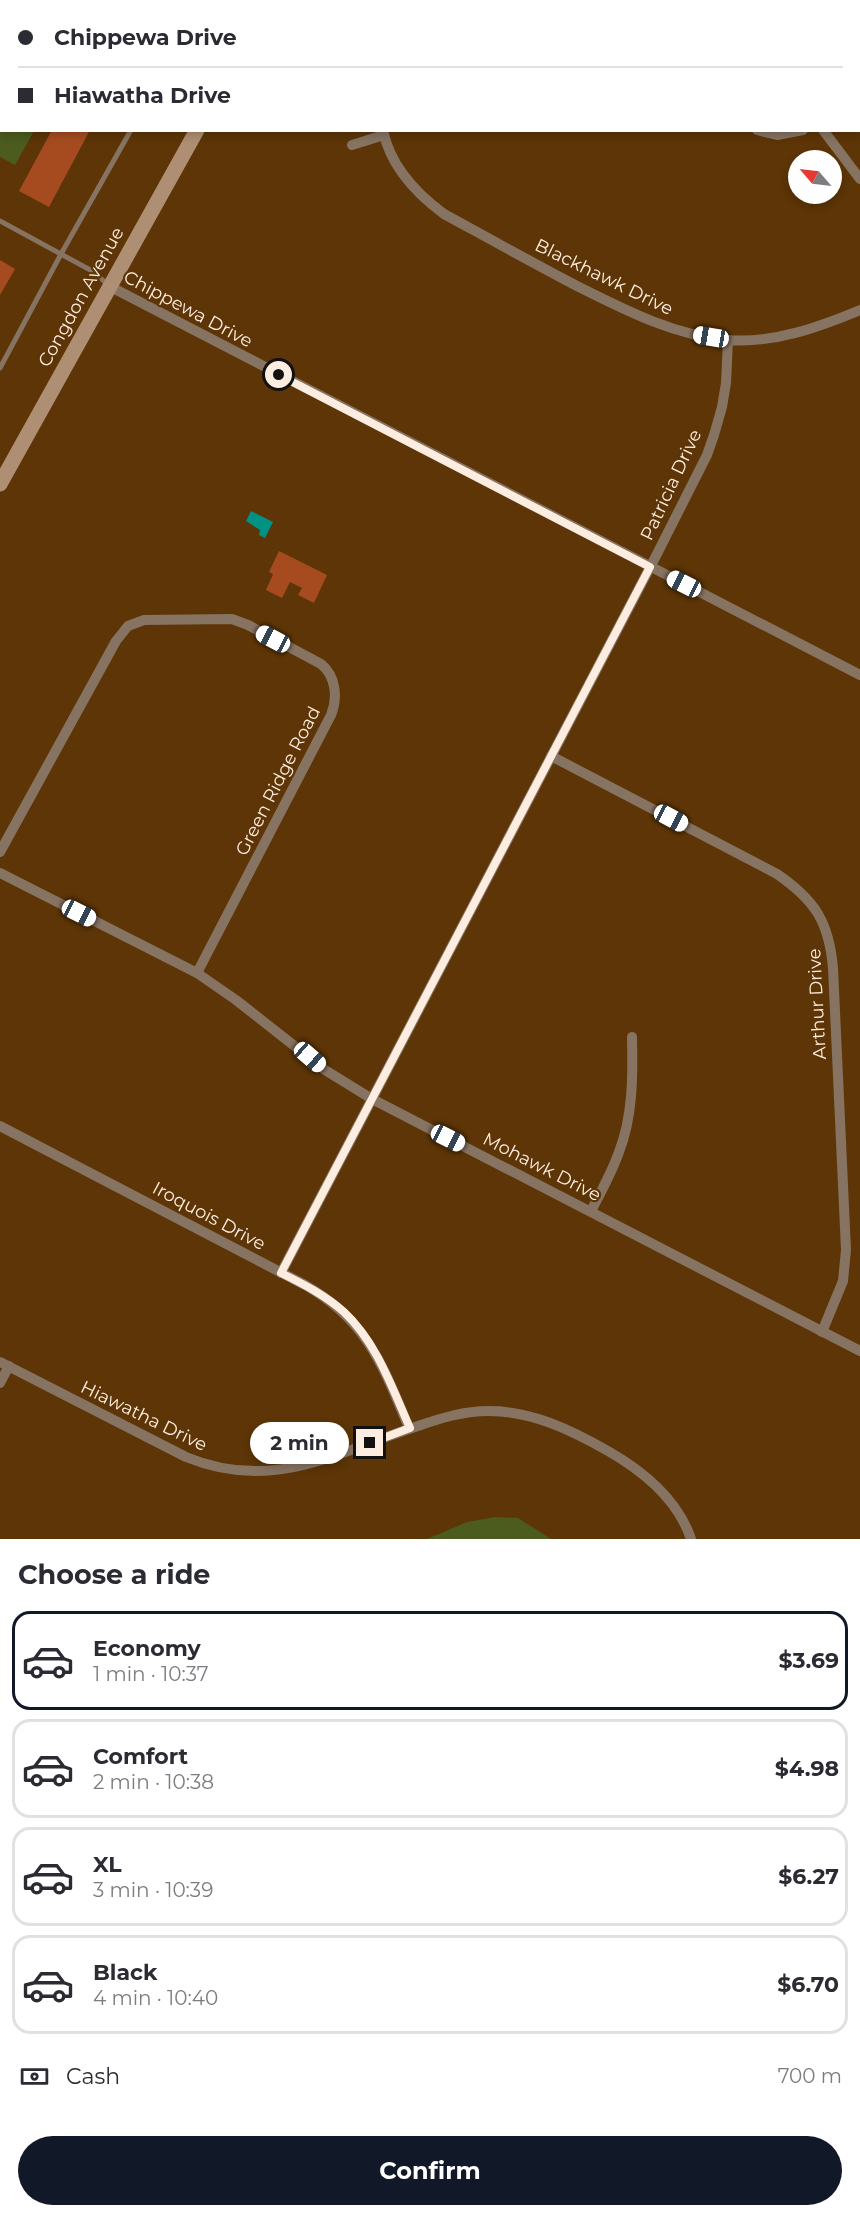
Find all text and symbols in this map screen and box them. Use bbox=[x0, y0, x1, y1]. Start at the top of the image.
text: Chippewa Drive bbox=[54, 24, 237, 51]
text: Hiawatha Drive bbox=[54, 82, 231, 109]
north arrow bbox=[788, 150, 842, 204]
map controls bbox=[788, 150, 842, 204]
street label: Congdon Avenue bbox=[33, 223, 129, 371]
street label: Blackhawk Drive bbox=[531, 234, 677, 320]
street label: Chippewa Drive bbox=[120, 266, 256, 352]
car bbox=[692, 325, 730, 349]
route start bbox=[265, 361, 292, 388]
street label: Patricia Drive bbox=[636, 426, 706, 544]
car bbox=[664, 568, 704, 600]
car bbox=[253, 623, 293, 655]
street label: Green Ridge Road bbox=[231, 703, 325, 859]
car bbox=[651, 802, 691, 834]
car bbox=[59, 897, 99, 929]
street label: Arthur Drive bbox=[803, 948, 831, 1060]
car bbox=[291, 1038, 329, 1076]
car bbox=[428, 1122, 468, 1154]
street label: Mohawk Drive bbox=[479, 1128, 605, 1206]
street label: Iroquois Drive bbox=[149, 1177, 269, 1255]
street label: Hiawatha Drive bbox=[77, 1376, 211, 1456]
callout: 2 min bbox=[250, 1422, 349, 1464]
route end bbox=[356, 1429, 383, 1456]
text: 2 min bbox=[270, 1431, 329, 1455]
text: Choose a ride bbox=[18, 1558, 210, 1591]
icon: car bbox=[21, 1634, 75, 1688]
text: Economy bbox=[93, 1635, 201, 1662]
text: $3.69 bbox=[779, 1647, 839, 1674]
text: 1 min · 10:37 bbox=[93, 1662, 209, 1686]
icon: car bbox=[21, 1742, 75, 1796]
text: Comfort bbox=[93, 1743, 188, 1770]
text: $4.98 bbox=[775, 1755, 839, 1782]
text: 2 min · 10:38 bbox=[93, 1770, 214, 1794]
icon: car bbox=[21, 1850, 75, 1904]
text: XL bbox=[93, 1851, 122, 1878]
text: $6.27 bbox=[778, 1863, 839, 1890]
text: 3 min · 10:39 bbox=[93, 1878, 213, 1902]
icon: car bbox=[21, 1958, 75, 2012]
text: Black bbox=[93, 1959, 157, 1986]
text: $6.70 bbox=[777, 1971, 839, 1998]
text: 4 min · 10:40 bbox=[93, 1986, 218, 2010]
icon: cash bbox=[18, 2060, 51, 2093]
text: Cash bbox=[66, 2063, 120, 2090]
text: 700 m bbox=[778, 2064, 842, 2088]
button: Confirm bbox=[18, 2136, 842, 2205]

